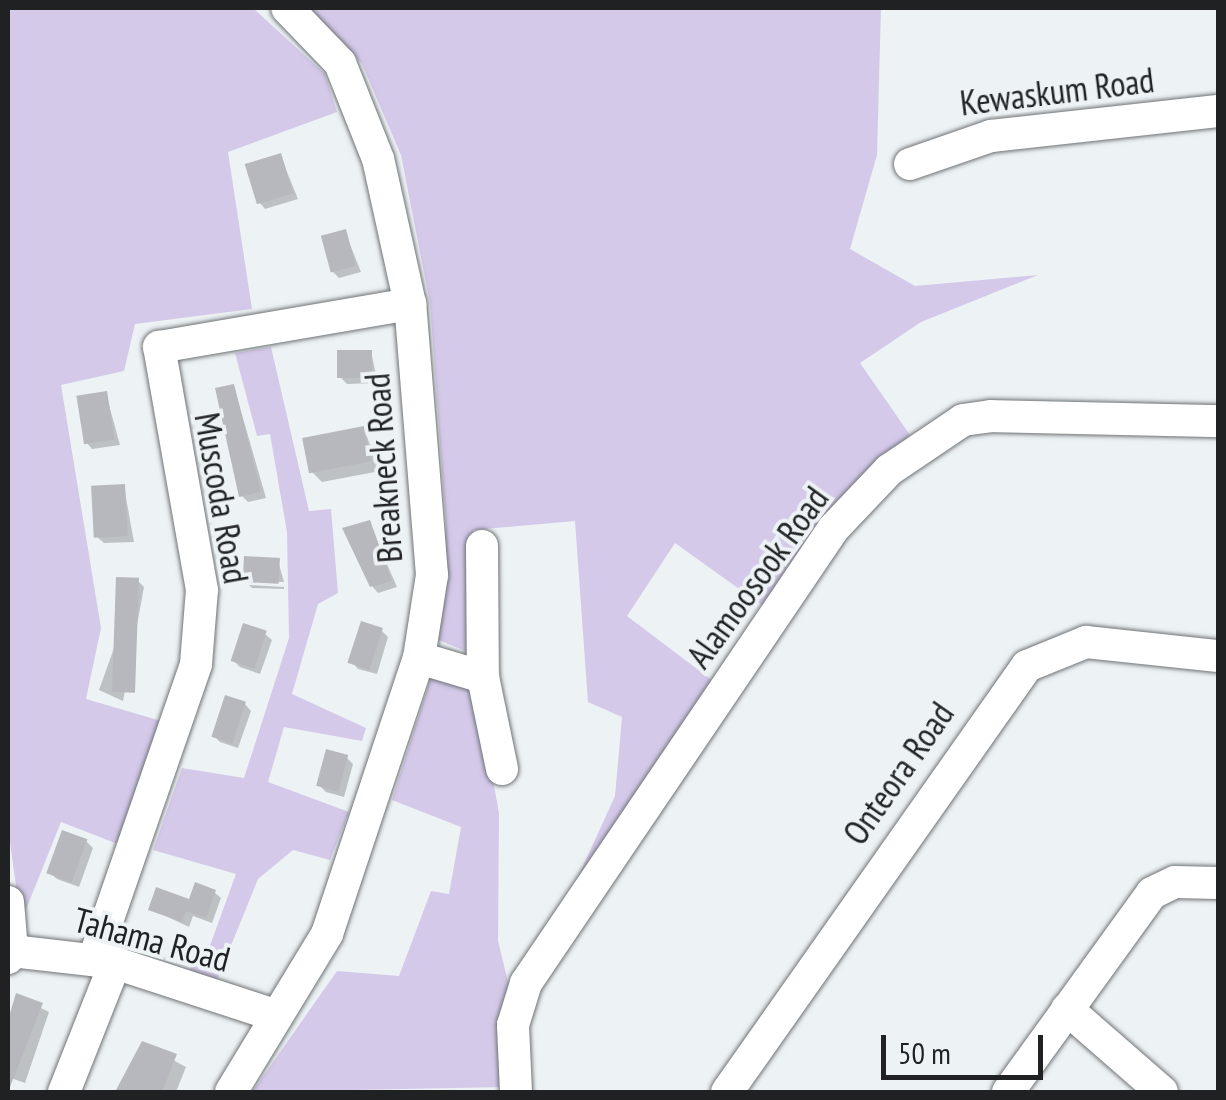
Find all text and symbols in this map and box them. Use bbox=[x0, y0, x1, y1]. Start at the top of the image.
street label: Kewaskum Road bbox=[958, 58, 1156, 124]
street label: Breakneck Road bbox=[355, 371, 411, 565]
street label: Muscoda Road bbox=[186, 409, 258, 587]
street label: Alamoosook Road bbox=[677, 478, 837, 676]
street label: Onteora Road bbox=[834, 694, 962, 852]
street label: Tahama Road bbox=[69, 898, 235, 980]
scale bar bbox=[886, 1015, 1048, 1077]
text: 50 m bbox=[898, 1033, 951, 1072]

